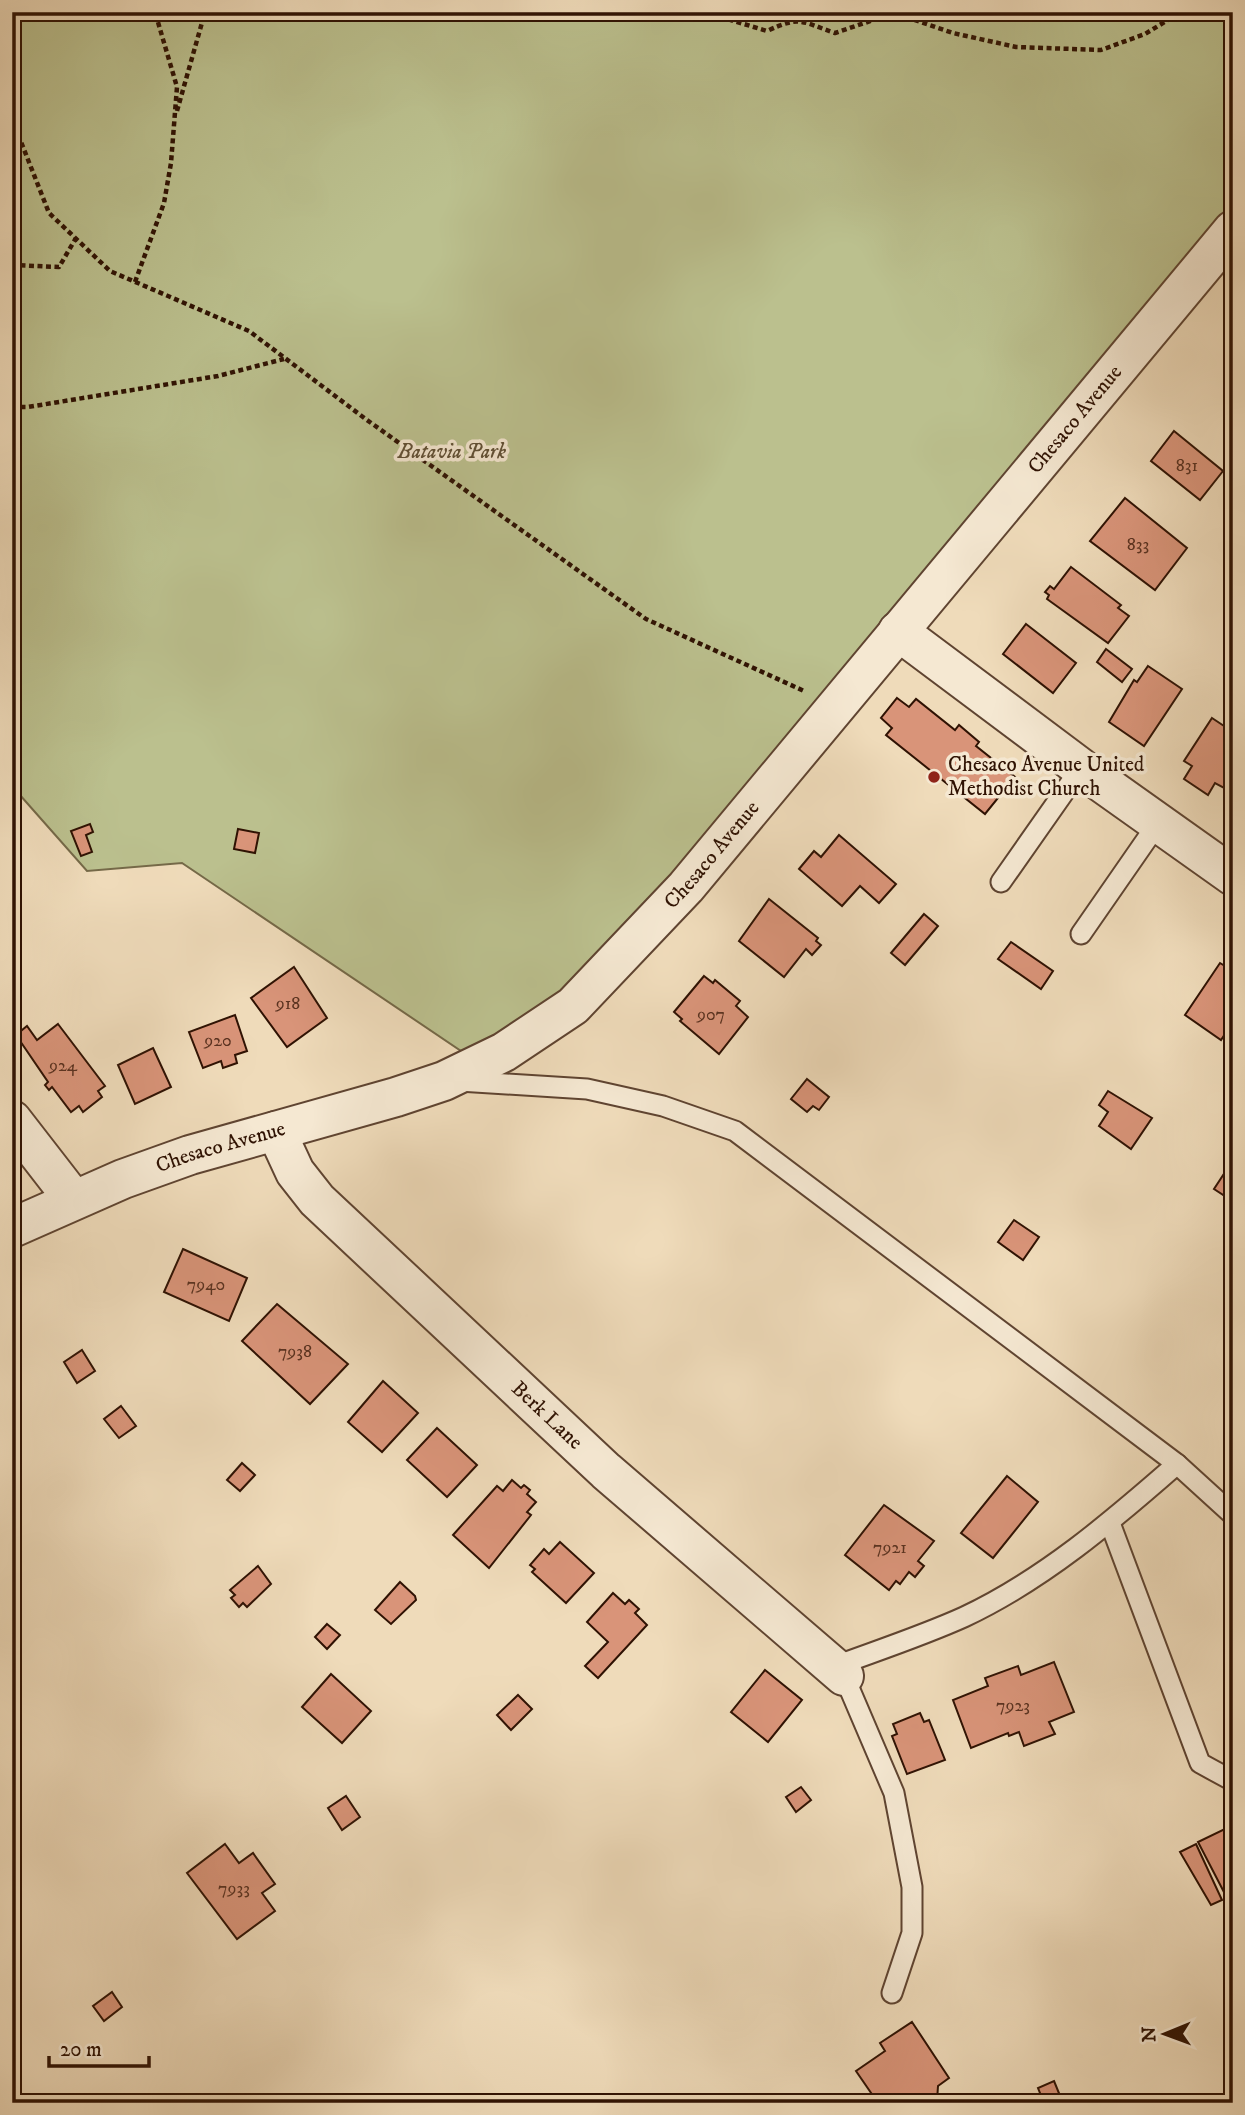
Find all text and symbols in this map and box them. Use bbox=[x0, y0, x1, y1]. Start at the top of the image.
street label: Chesaco Avenue bbox=[1022, 360, 1128, 479]
park label: Batavia Park bbox=[397, 439, 506, 465]
house number: 831 bbox=[1176, 455, 1198, 477]
house number: 833 bbox=[1127, 534, 1149, 556]
place label: Chesaco Avenue United Methodist Church bbox=[948, 752, 1145, 802]
marker: Chesaco Avenue United Methodist Church bbox=[926, 769, 942, 785]
street label: Chesaco Avenue bbox=[659, 795, 765, 915]
house number: 918 bbox=[275, 993, 300, 1015]
house number: 907 bbox=[696, 1004, 725, 1026]
house number: 920 bbox=[203, 1030, 232, 1052]
house number: 924 bbox=[48, 1055, 78, 1077]
street label: Chesaco Avenue bbox=[152, 1116, 289, 1179]
house number: 7940 bbox=[187, 1274, 225, 1296]
house number: 7938 bbox=[278, 1341, 312, 1363]
street label: Berk Lane bbox=[506, 1376, 588, 1455]
house number: 7921 bbox=[873, 1537, 907, 1559]
house number: 7923 bbox=[996, 1695, 1030, 1717]
house number: 7933 bbox=[218, 1878, 250, 1900]
north arrow bbox=[1130, 2000, 1200, 2070]
scale bar bbox=[49, 2024, 149, 2068]
text: N bbox=[1138, 2026, 1161, 2042]
text: 20 m bbox=[60, 2037, 102, 2063]

